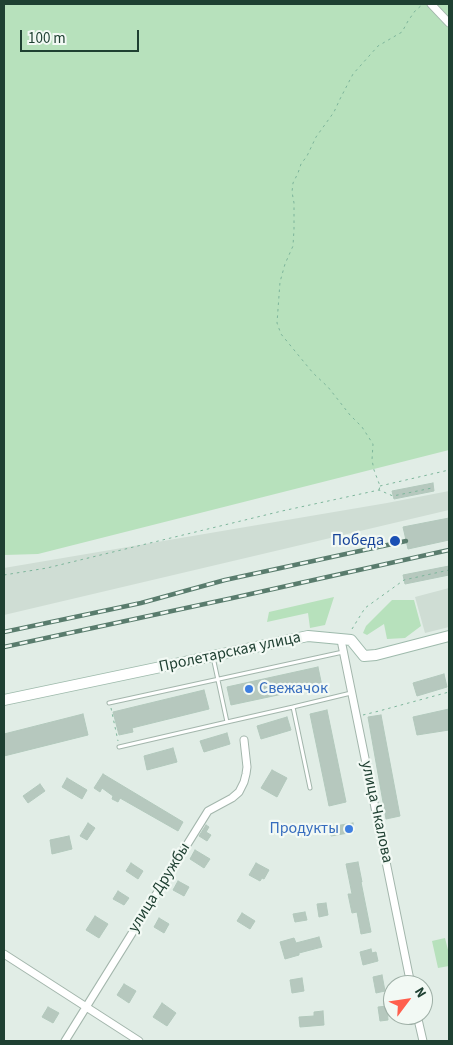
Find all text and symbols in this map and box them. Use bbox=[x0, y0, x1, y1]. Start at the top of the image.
scale bar bbox=[22, 20, 141, 52]
text: 100 m bbox=[28, 28, 66, 49]
place label: Победа bbox=[332, 531, 384, 551]
marker: Победа bbox=[388, 534, 402, 548]
street label: Пролетарская улица bbox=[157, 629, 303, 677]
place label: Свежачок bbox=[259, 679, 328, 699]
marker: Свежачок bbox=[243, 683, 255, 695]
street label: улица Чкалова bbox=[356, 759, 396, 865]
place label: Продукты bbox=[269, 819, 339, 839]
marker: Продукты bbox=[343, 823, 355, 835]
street label: улица Дружбы bbox=[125, 840, 195, 936]
north arrow bbox=[383, 975, 433, 1025]
text: N bbox=[409, 984, 431, 1002]

